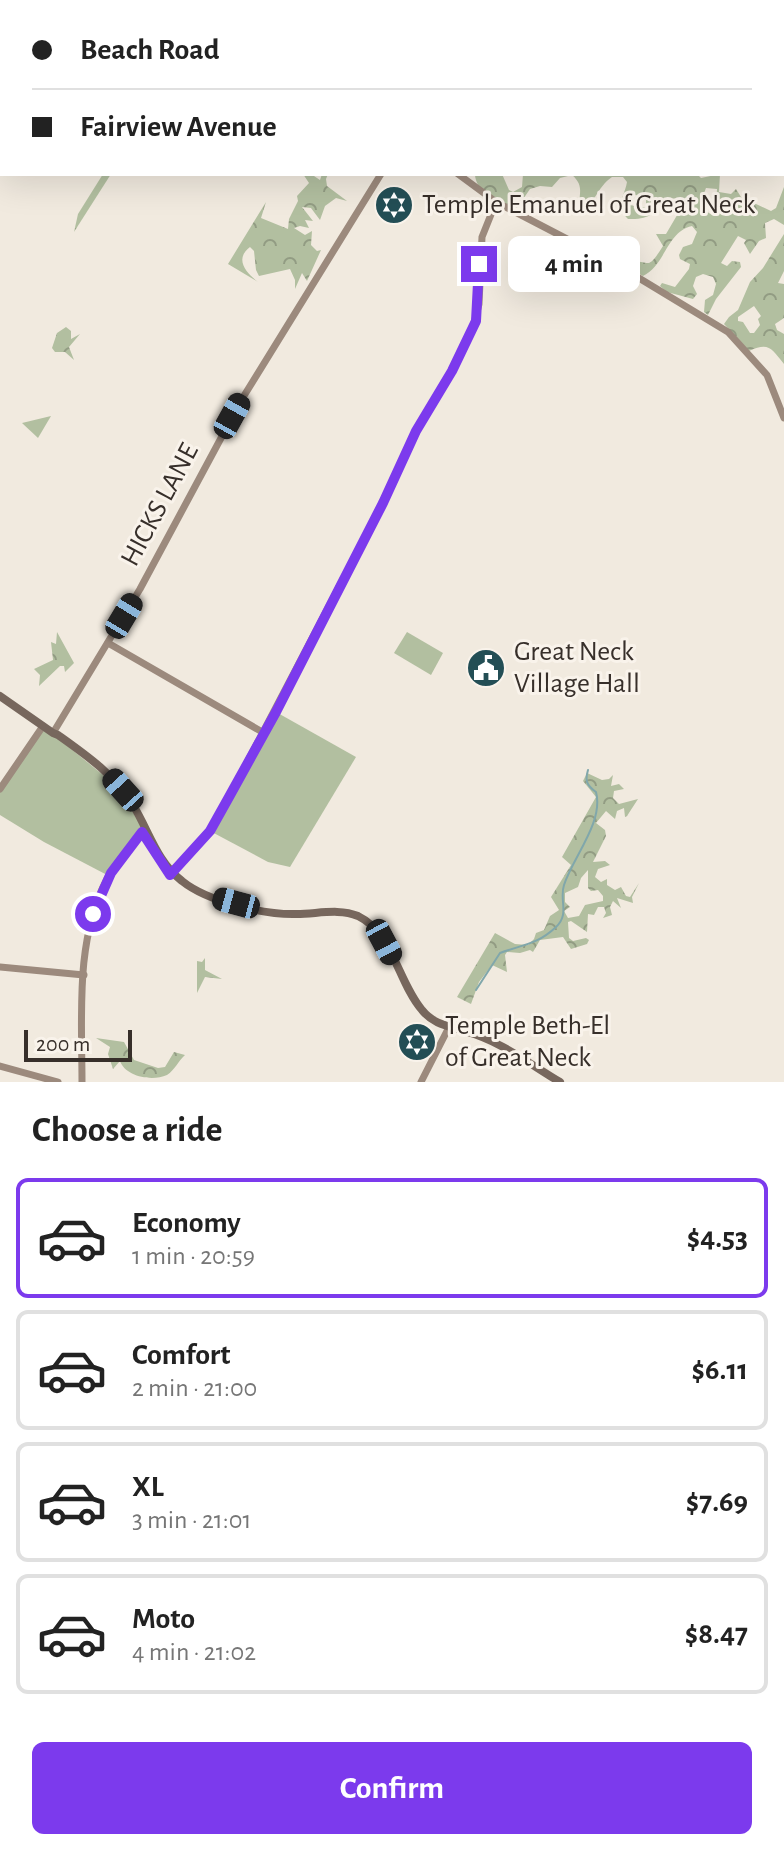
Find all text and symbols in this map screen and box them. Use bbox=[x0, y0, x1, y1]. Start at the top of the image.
text: Beach Road bbox=[80, 35, 219, 65]
text: Fairview Avenue bbox=[80, 112, 277, 142]
synagogue icon: Temple Emanuel of Great Neck bbox=[373, 184, 415, 226]
place label: Temple Emanuel of Great Neck bbox=[422, 191, 755, 219]
callout: 4 min bbox=[507, 236, 639, 292]
route end bbox=[461, 246, 497, 282]
text: 4 min bbox=[545, 251, 603, 277]
car bbox=[210, 389, 254, 443]
street label: HICKS LANE bbox=[116, 439, 204, 571]
car bbox=[101, 589, 147, 643]
place label: Great Neck Village Hall bbox=[514, 638, 640, 698]
public building icon: Great Neck Village Hall bbox=[465, 647, 507, 689]
car bbox=[98, 764, 148, 816]
car bbox=[210, 885, 262, 921]
route start bbox=[75, 896, 111, 932]
car bbox=[362, 915, 406, 969]
place label: Temple Beth-El of Great Neck bbox=[445, 1012, 610, 1072]
synagogue icon: Temple Beth-El of Great Neck bbox=[396, 1021, 438, 1063]
scale bar bbox=[24, 1026, 132, 1062]
text: 200 m bbox=[36, 1033, 90, 1055]
text: Choose a ride bbox=[32, 1112, 222, 1148]
icon: car bbox=[36, 1202, 108, 1274]
text: Economy bbox=[132, 1208, 241, 1238]
text: $4.53 bbox=[687, 1223, 748, 1253]
text: 1 min · 20:59 bbox=[132, 1243, 255, 1269]
icon: car bbox=[36, 1334, 108, 1406]
text: Comfort bbox=[132, 1340, 231, 1370]
text: $6.11 bbox=[692, 1355, 748, 1385]
text: 2 min · 21:00 bbox=[132, 1375, 257, 1401]
icon: car bbox=[36, 1466, 108, 1538]
text: XL bbox=[132, 1472, 164, 1502]
text: $7.69 bbox=[686, 1487, 748, 1517]
text: 3 min · 21:01 bbox=[132, 1507, 251, 1533]
icon: car bbox=[36, 1598, 108, 1670]
text: Moto bbox=[132, 1604, 195, 1634]
text: $8.47 bbox=[685, 1619, 748, 1649]
text: 4 min · 21:02 bbox=[132, 1639, 256, 1665]
button: Confirm bbox=[32, 1742, 752, 1834]

